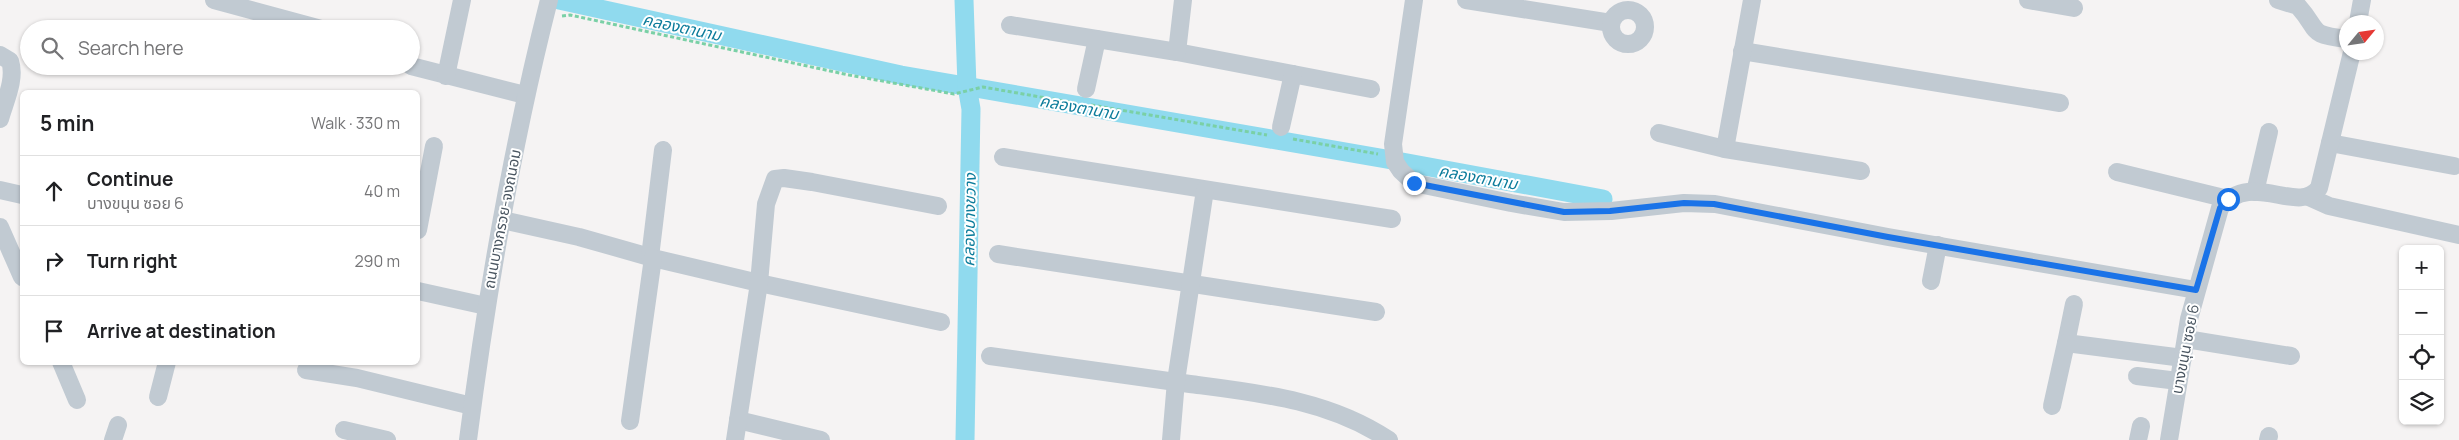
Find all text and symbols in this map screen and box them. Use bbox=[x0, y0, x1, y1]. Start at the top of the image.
water label: คลองตานาม bbox=[641, 8, 724, 46]
north arrow bbox=[2339, 15, 2384, 60]
search box bbox=[20, 20, 420, 75]
icon: search bbox=[38, 34, 66, 62]
text: Search here bbox=[78, 35, 184, 61]
water label: คลองตานาม bbox=[1038, 89, 1121, 125]
text: 5 min bbox=[40, 109, 94, 137]
text: Walk · 330 m bbox=[311, 112, 400, 134]
street label: ถนนบางกรวย-จงถนอม bbox=[478, 147, 526, 291]
water label: คลองตานาม bbox=[1437, 159, 1520, 195]
text: Continue bbox=[87, 166, 173, 192]
water label: คลองบางขวาง bbox=[957, 172, 981, 267]
route end bbox=[1403, 172, 1426, 195]
icon: ahead bbox=[40, 177, 68, 205]
text: 40 m bbox=[364, 180, 400, 202]
route start bbox=[2217, 188, 2240, 211]
text: บางขนุน ซอย 6 bbox=[87, 192, 184, 214]
map controls bbox=[2399, 245, 2444, 425]
button: + bbox=[2399, 245, 2444, 290]
icon: right bbox=[40, 247, 68, 275]
text: Turn right bbox=[87, 248, 177, 274]
text: 290 m bbox=[354, 250, 400, 272]
button: − bbox=[2399, 290, 2444, 335]
street label: บางขนุน ซอย 6 bbox=[2166, 302, 2204, 396]
icon: arrive bbox=[40, 317, 68, 345]
text: Arrive at destination bbox=[87, 318, 276, 344]
button: locate bbox=[2399, 335, 2444, 380]
button: layers bbox=[2399, 380, 2444, 425]

